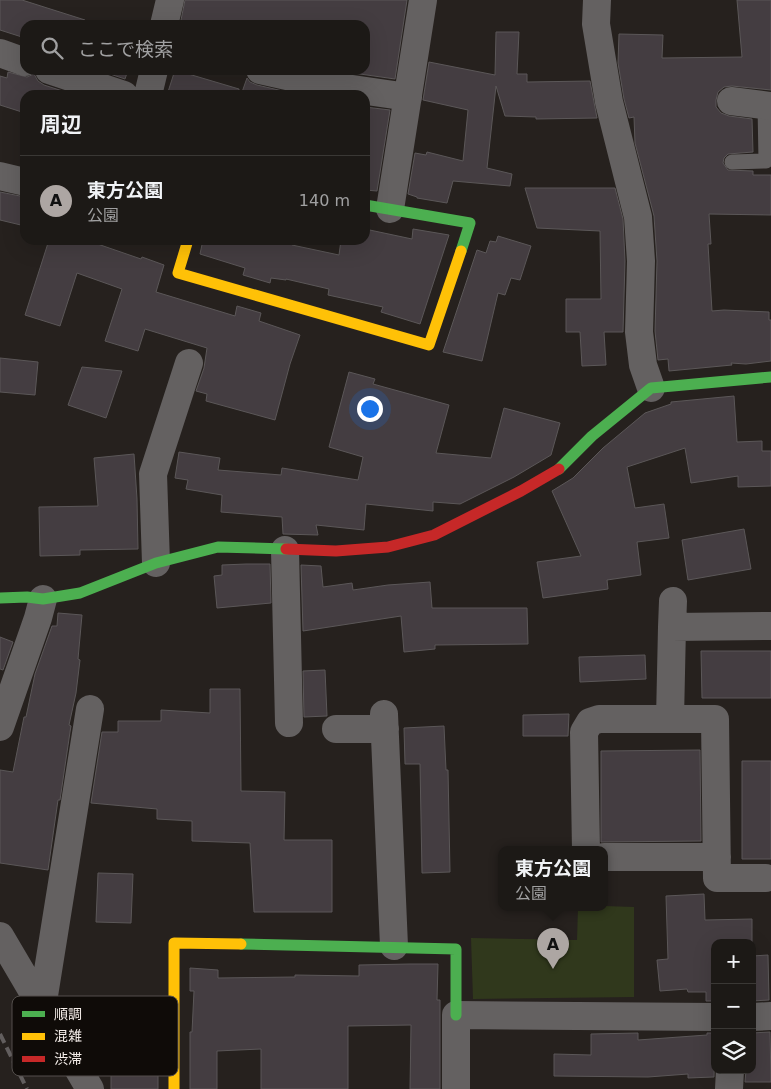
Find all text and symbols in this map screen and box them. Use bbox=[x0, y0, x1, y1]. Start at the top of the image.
search box bbox=[20, 20, 370, 75]
icon: search bbox=[38, 34, 66, 62]
text: ここで検索 bbox=[78, 38, 173, 60]
text: 周辺 bbox=[40, 113, 82, 137]
text: 東方公園 bbox=[87, 179, 163, 201]
text: A bbox=[50, 191, 62, 210]
text: 140 m bbox=[299, 191, 350, 210]
text: 公園 bbox=[87, 206, 119, 225]
your location bbox=[357, 396, 383, 422]
popup bbox=[498, 846, 608, 911]
text: 東方公園 bbox=[515, 857, 591, 879]
text: 公園 bbox=[515, 884, 547, 903]
pin: A bbox=[537, 928, 569, 969]
map controls bbox=[711, 939, 756, 1074]
button: + bbox=[711, 939, 756, 984]
button: − bbox=[711, 984, 756, 1029]
legend bbox=[12, 996, 178, 1076]
text: 順調 bbox=[54, 1006, 82, 1022]
text: 混雑 bbox=[54, 1028, 82, 1044]
button: layers bbox=[711, 1029, 756, 1074]
text: 渋滞 bbox=[54, 1051, 82, 1067]

